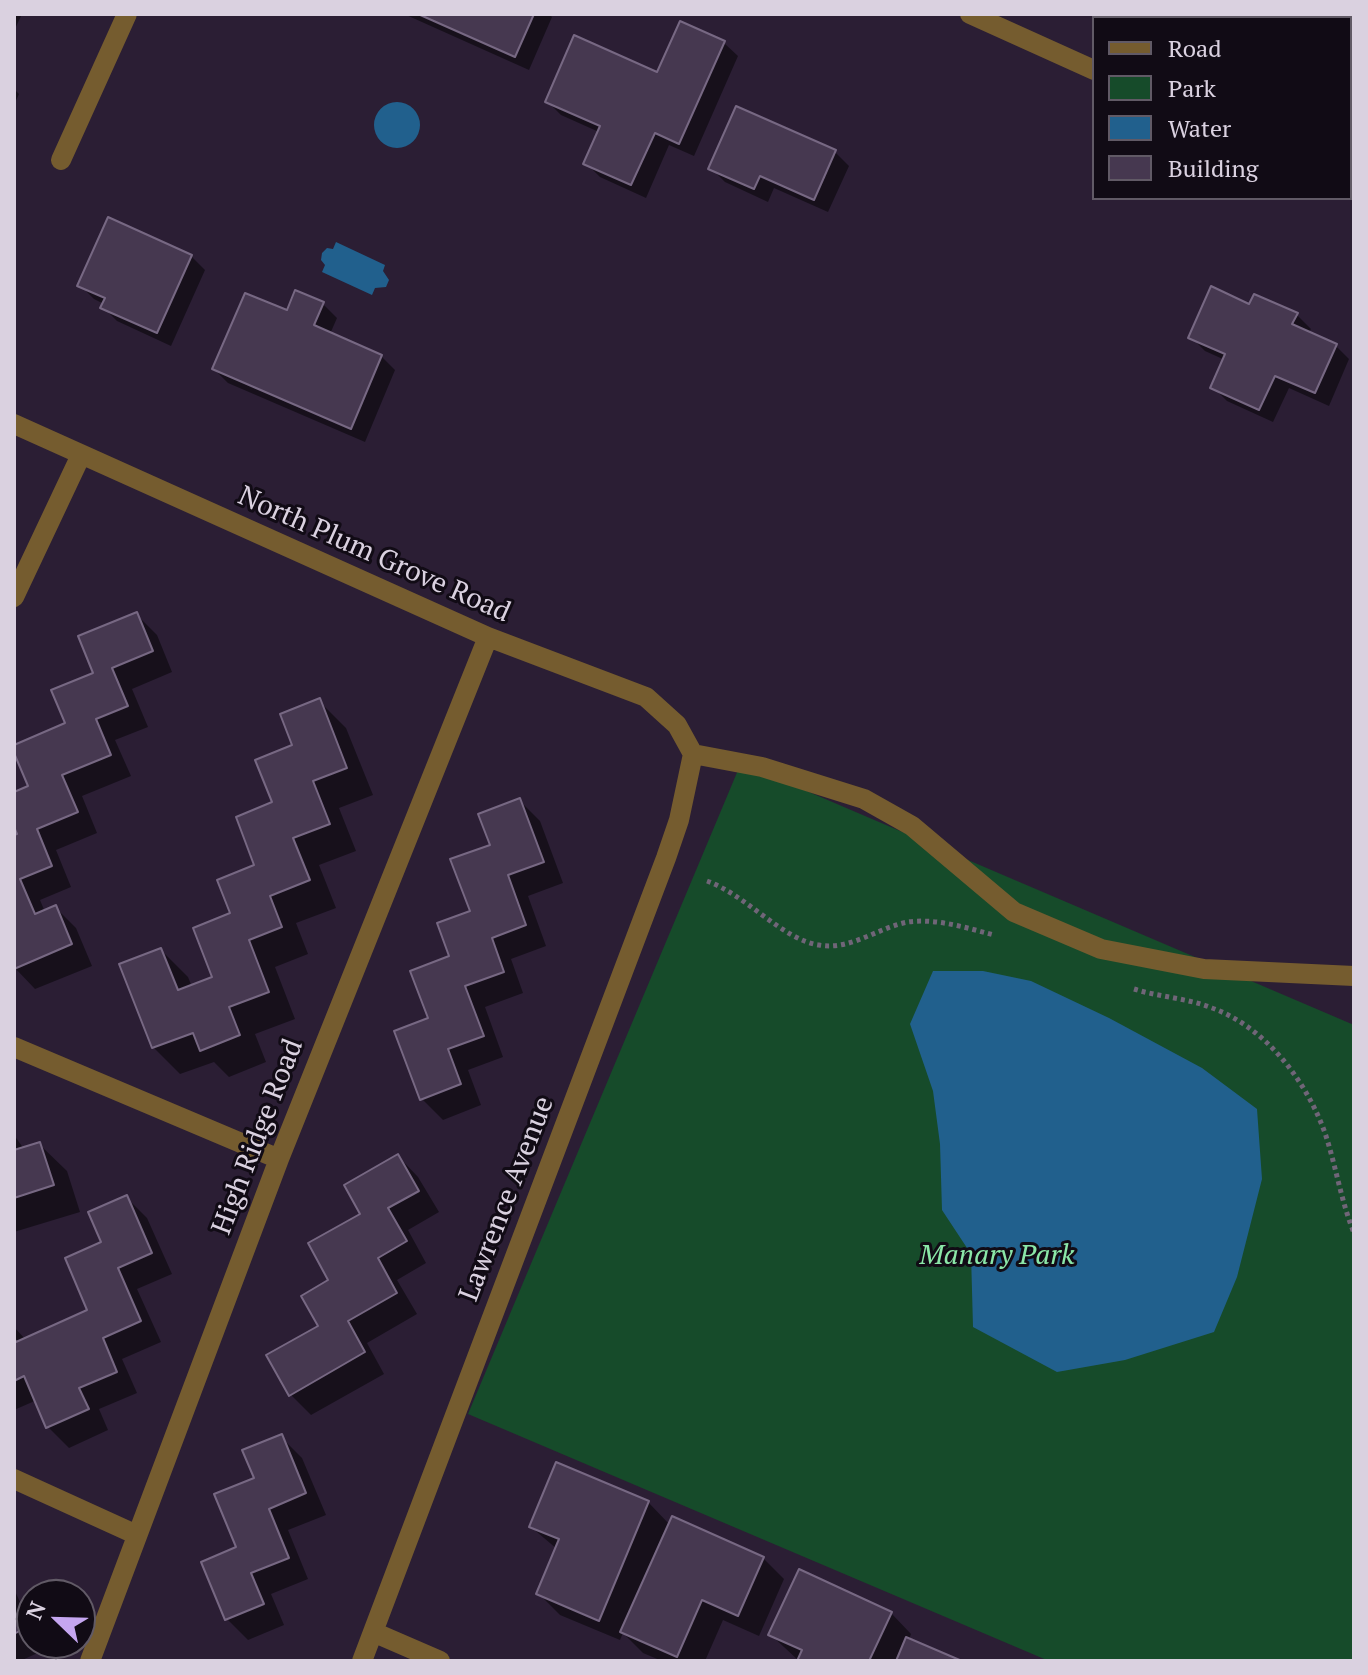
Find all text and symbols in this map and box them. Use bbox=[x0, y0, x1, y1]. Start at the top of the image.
legend bbox=[1092, 16, 1352, 200]
text: Road bbox=[1168, 32, 1222, 64]
text: Park bbox=[1168, 72, 1216, 104]
text: Water bbox=[1168, 112, 1231, 144]
text: Building bbox=[1168, 152, 1258, 184]
street label: North Plum Grove Road bbox=[233, 480, 515, 630]
street label: High Ridge Road bbox=[205, 1035, 311, 1239]
street label: Lawrence Avenue bbox=[453, 1092, 561, 1306]
park label: Manary Park bbox=[919, 1239, 1075, 1273]
north arrow bbox=[16, 1579, 96, 1659]
text: N bbox=[19, 1597, 52, 1624]

